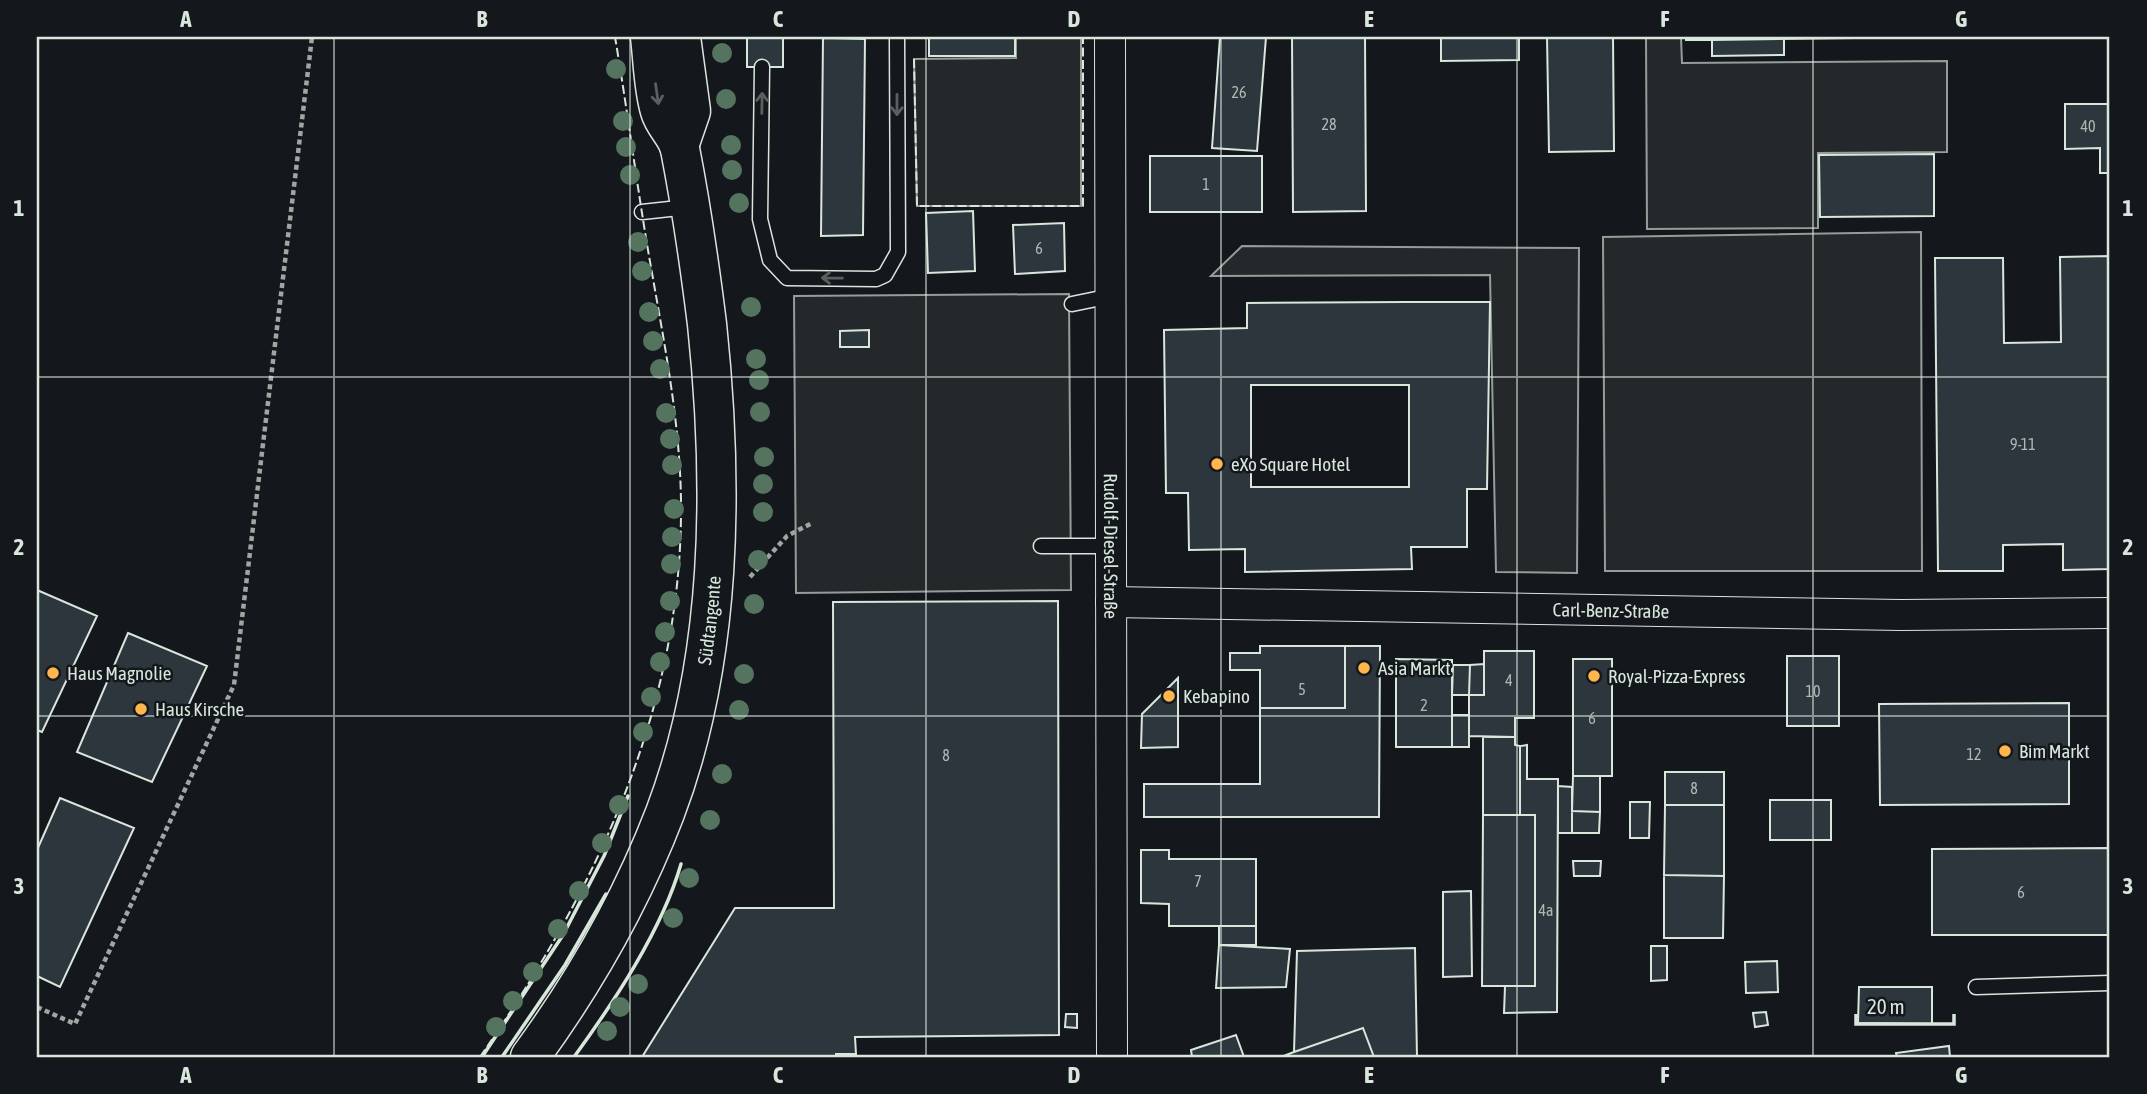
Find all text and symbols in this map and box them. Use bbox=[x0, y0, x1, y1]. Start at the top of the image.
text: A bbox=[179, 6, 192, 32]
text: B bbox=[477, 6, 488, 32]
text: C bbox=[773, 6, 784, 32]
text: D bbox=[1068, 6, 1081, 32]
text: E bbox=[1364, 6, 1374, 32]
text: F bbox=[1660, 6, 1670, 32]
text: G bbox=[1955, 6, 1967, 32]
one-way arrow bbox=[651, 82, 664, 104]
house number: 26 bbox=[1231, 83, 1247, 101]
one-way arrow bbox=[755, 92, 769, 115]
one-way arrow bbox=[890, 93, 904, 116]
house number: 28 bbox=[1321, 115, 1337, 133]
house number: 40 bbox=[2080, 117, 2096, 135]
house number: 1 bbox=[1202, 175, 1210, 193]
text: 1 bbox=[14, 195, 25, 221]
text: 1 bbox=[2123, 195, 2134, 221]
house number: 6 bbox=[1035, 239, 1043, 257]
one-way arrow bbox=[821, 272, 844, 285]
house number: 9-11 bbox=[2010, 435, 2036, 453]
place label: eXo Square Hotel bbox=[1231, 453, 1350, 475]
marker: eXo Square Hotel bbox=[1209, 456, 1225, 472]
street label: Rudolf-Diesel-Straße bbox=[1100, 473, 1122, 619]
text: 2 bbox=[14, 534, 24, 560]
text: 2 bbox=[2123, 534, 2133, 560]
street label: Südtangente bbox=[693, 575, 725, 666]
street label: Carl-Benz-Straße bbox=[1553, 598, 1669, 622]
place label: Asia Markt bbox=[1378, 657, 1451, 679]
marker: Asia Markt bbox=[1356, 660, 1372, 676]
place label: Haus Magnolie bbox=[67, 662, 171, 684]
marker: Haus Magnolie bbox=[45, 665, 61, 681]
place label: Royal-Pizza-Express bbox=[1608, 665, 1746, 687]
marker: Royal-Pizza-Express bbox=[1586, 668, 1602, 684]
house number: 4 bbox=[1505, 671, 1513, 689]
house number: 5 bbox=[1298, 680, 1306, 698]
house number: 10 bbox=[1805, 682, 1821, 700]
place label: Kebapino bbox=[1183, 685, 1250, 707]
marker: Kebapino bbox=[1161, 688, 1177, 704]
house number: 2 bbox=[1420, 696, 1428, 714]
place label: Haus Kirsche bbox=[155, 698, 244, 720]
marker: Haus Kirsche bbox=[133, 701, 149, 717]
house number: 6 bbox=[1588, 709, 1596, 727]
place label: Bim Markt bbox=[2019, 740, 2090, 762]
marker: Bim Markt bbox=[1997, 743, 2013, 759]
house number: 12 bbox=[1966, 745, 1982, 763]
house number: 8 bbox=[942, 746, 950, 764]
house number: 8 bbox=[1690, 779, 1698, 797]
house number: 7 bbox=[1194, 872, 1202, 890]
text: 3 bbox=[14, 873, 24, 899]
text: 3 bbox=[2123, 873, 2133, 899]
house number: 6 bbox=[2017, 883, 2025, 901]
house number: 4a bbox=[1539, 901, 1553, 919]
scale bar bbox=[1856, 982, 1954, 1026]
text: 20 m bbox=[1867, 994, 1905, 1018]
text: A bbox=[179, 1062, 192, 1088]
text: B bbox=[477, 1062, 488, 1088]
text: C bbox=[773, 1062, 784, 1088]
text: D bbox=[1068, 1062, 1081, 1088]
text: E bbox=[1364, 1062, 1374, 1088]
text: F bbox=[1660, 1062, 1670, 1088]
text: G bbox=[1955, 1062, 1967, 1088]

